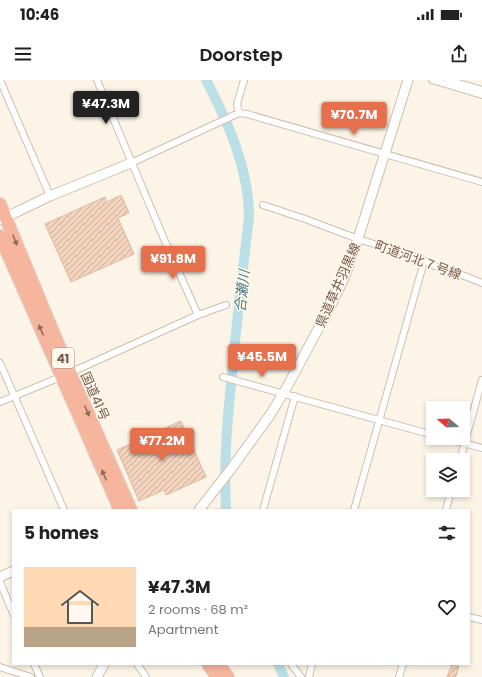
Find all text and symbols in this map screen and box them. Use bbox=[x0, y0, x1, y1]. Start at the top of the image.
text: 10:46 bbox=[20, 4, 59, 25]
text: Doorstep bbox=[199, 42, 283, 67]
icon: menu bbox=[12, 43, 34, 65]
icon: share bbox=[448, 43, 470, 65]
pin: ¥47.3M bbox=[73, 91, 139, 125]
text: ¥47.3M bbox=[82, 94, 130, 113]
pin: ¥70.7M bbox=[321, 102, 387, 136]
text: ¥70.7M bbox=[331, 105, 377, 124]
one-way arrow bbox=[12, 234, 18, 245]
street label: 町道河北７号線 bbox=[372, 236, 464, 284]
street label: 県道草井羽黒線 bbox=[311, 240, 365, 330]
pin: ¥91.8M bbox=[140, 246, 206, 280]
text: ¥91.8M bbox=[150, 249, 196, 268]
water label: 合瀬川 bbox=[230, 267, 254, 313]
one-way arrow bbox=[38, 324, 44, 335]
pin: ¥45.5M bbox=[229, 344, 295, 378]
text: ¥45.5M bbox=[237, 347, 287, 366]
road number: 41 bbox=[52, 348, 74, 368]
street label: 国道41号 bbox=[76, 369, 114, 423]
north arrow bbox=[426, 401, 470, 445]
map controls bbox=[426, 401, 470, 497]
one-way arrow bbox=[84, 406, 90, 417]
pin: ¥77.2M bbox=[129, 428, 195, 462]
text: ¥77.2M bbox=[139, 431, 185, 450]
button: layers bbox=[426, 453, 470, 497]
one-way arrow bbox=[101, 469, 107, 480]
text: 5 homes bbox=[24, 521, 99, 545]
icon: filters bbox=[436, 522, 458, 544]
text: ¥47.3M bbox=[148, 575, 211, 599]
icon: home bbox=[56, 583, 104, 631]
icon: heart bbox=[436, 596, 458, 618]
text: 2 rooms · 68 m² bbox=[148, 600, 248, 619]
text: Apartment bbox=[148, 620, 218, 639]

